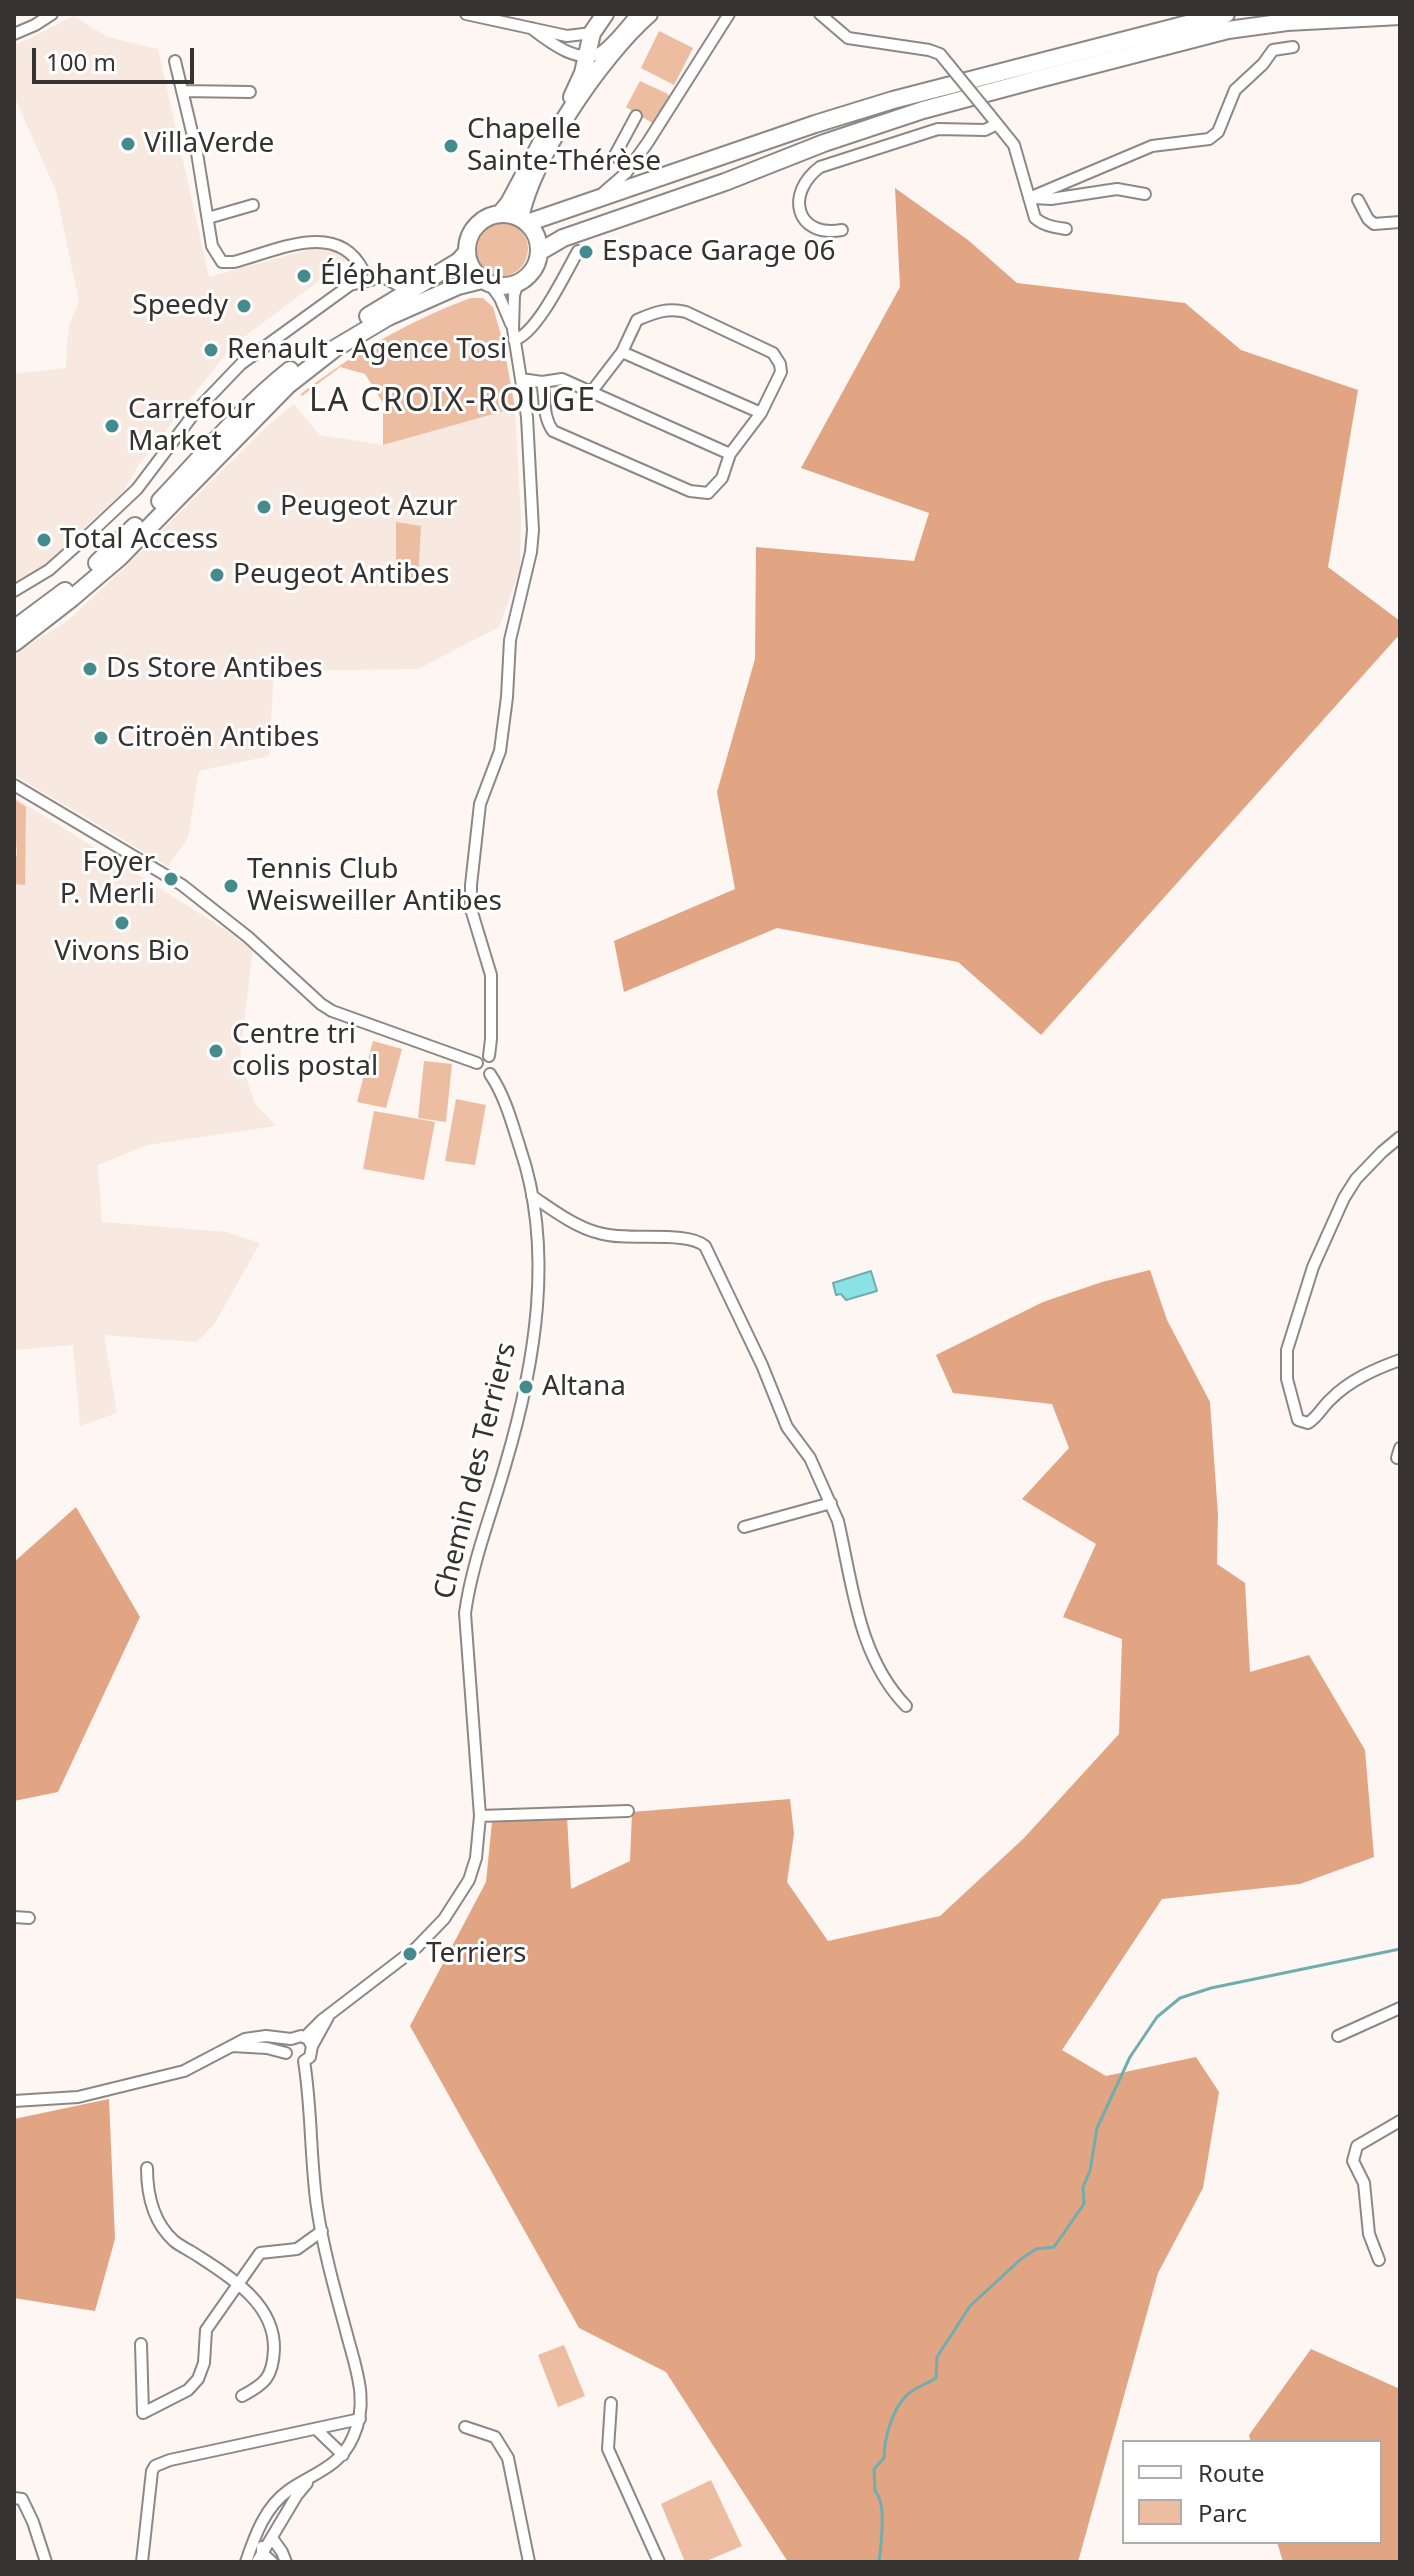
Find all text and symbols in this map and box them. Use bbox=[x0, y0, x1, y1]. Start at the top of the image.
scale bar bbox=[36, 32, 198, 82]
text: 100 m bbox=[46, 45, 116, 78]
place label: Chapelle Sainte-Thérèse bbox=[467, 113, 661, 179]
place label: VillaVerde bbox=[144, 127, 274, 161]
marker: VillaVerde bbox=[119, 135, 137, 153]
marker: Chapelle Sainte-Thérèse bbox=[442, 137, 460, 155]
place label: Espace Garage 06 bbox=[602, 235, 836, 269]
marker: Espace Garage 06 bbox=[577, 243, 595, 261]
place label: Éléphant Bleu bbox=[320, 259, 502, 293]
marker: Éléphant Bleu bbox=[295, 267, 313, 285]
place label: Speedy bbox=[132, 289, 228, 323]
marker: Speedy bbox=[235, 297, 253, 315]
place label: Renault - Agence Tosi bbox=[227, 333, 507, 367]
marker: Renault - Agence Tosi bbox=[202, 341, 220, 359]
district label: LA CROIX-ROUGE bbox=[309, 383, 597, 421]
place label: Carrefour Market bbox=[128, 393, 255, 459]
marker: Carrefour Market bbox=[103, 417, 121, 435]
place label: Peugeot Azur bbox=[280, 490, 457, 524]
marker: Peugeot Azur bbox=[255, 498, 273, 516]
place label: Total Access bbox=[60, 523, 218, 557]
marker: Total Access bbox=[35, 531, 53, 549]
place label: Peugeot Antibes bbox=[233, 558, 449, 592]
marker: Peugeot Antibes bbox=[208, 566, 226, 584]
place label: Ds Store Antibes bbox=[106, 652, 323, 686]
marker: Ds Store Antibes bbox=[81, 660, 99, 678]
place label: Citroën Antibes bbox=[117, 721, 319, 755]
marker: Citroën Antibes bbox=[92, 729, 110, 747]
place label: Foyer P. Merli bbox=[60, 846, 155, 912]
place label: Tennis Club Weisweiller Antibes bbox=[247, 853, 502, 919]
marker: Foyer P. Merli bbox=[162, 870, 180, 888]
marker: Tennis Club Weisweiller Antibes bbox=[222, 877, 240, 895]
marker: Vivons Bio bbox=[113, 914, 131, 932]
place label: Vivons Bio bbox=[54, 935, 190, 969]
place label: Centre tri colis postal bbox=[232, 1018, 378, 1084]
marker: Centre tri colis postal bbox=[207, 1042, 225, 1060]
street label: Chemin des Terriers bbox=[428, 1339, 524, 1603]
place label: Altana bbox=[542, 1370, 626, 1404]
marker: Altana bbox=[517, 1378, 535, 1396]
place label: Terriers bbox=[426, 1937, 527, 1971]
marker: Terriers bbox=[401, 1945, 419, 1963]
legend bbox=[1122, 2440, 1382, 2544]
text: Route bbox=[1198, 2456, 1264, 2489]
text: Parc bbox=[1198, 2496, 1247, 2529]

